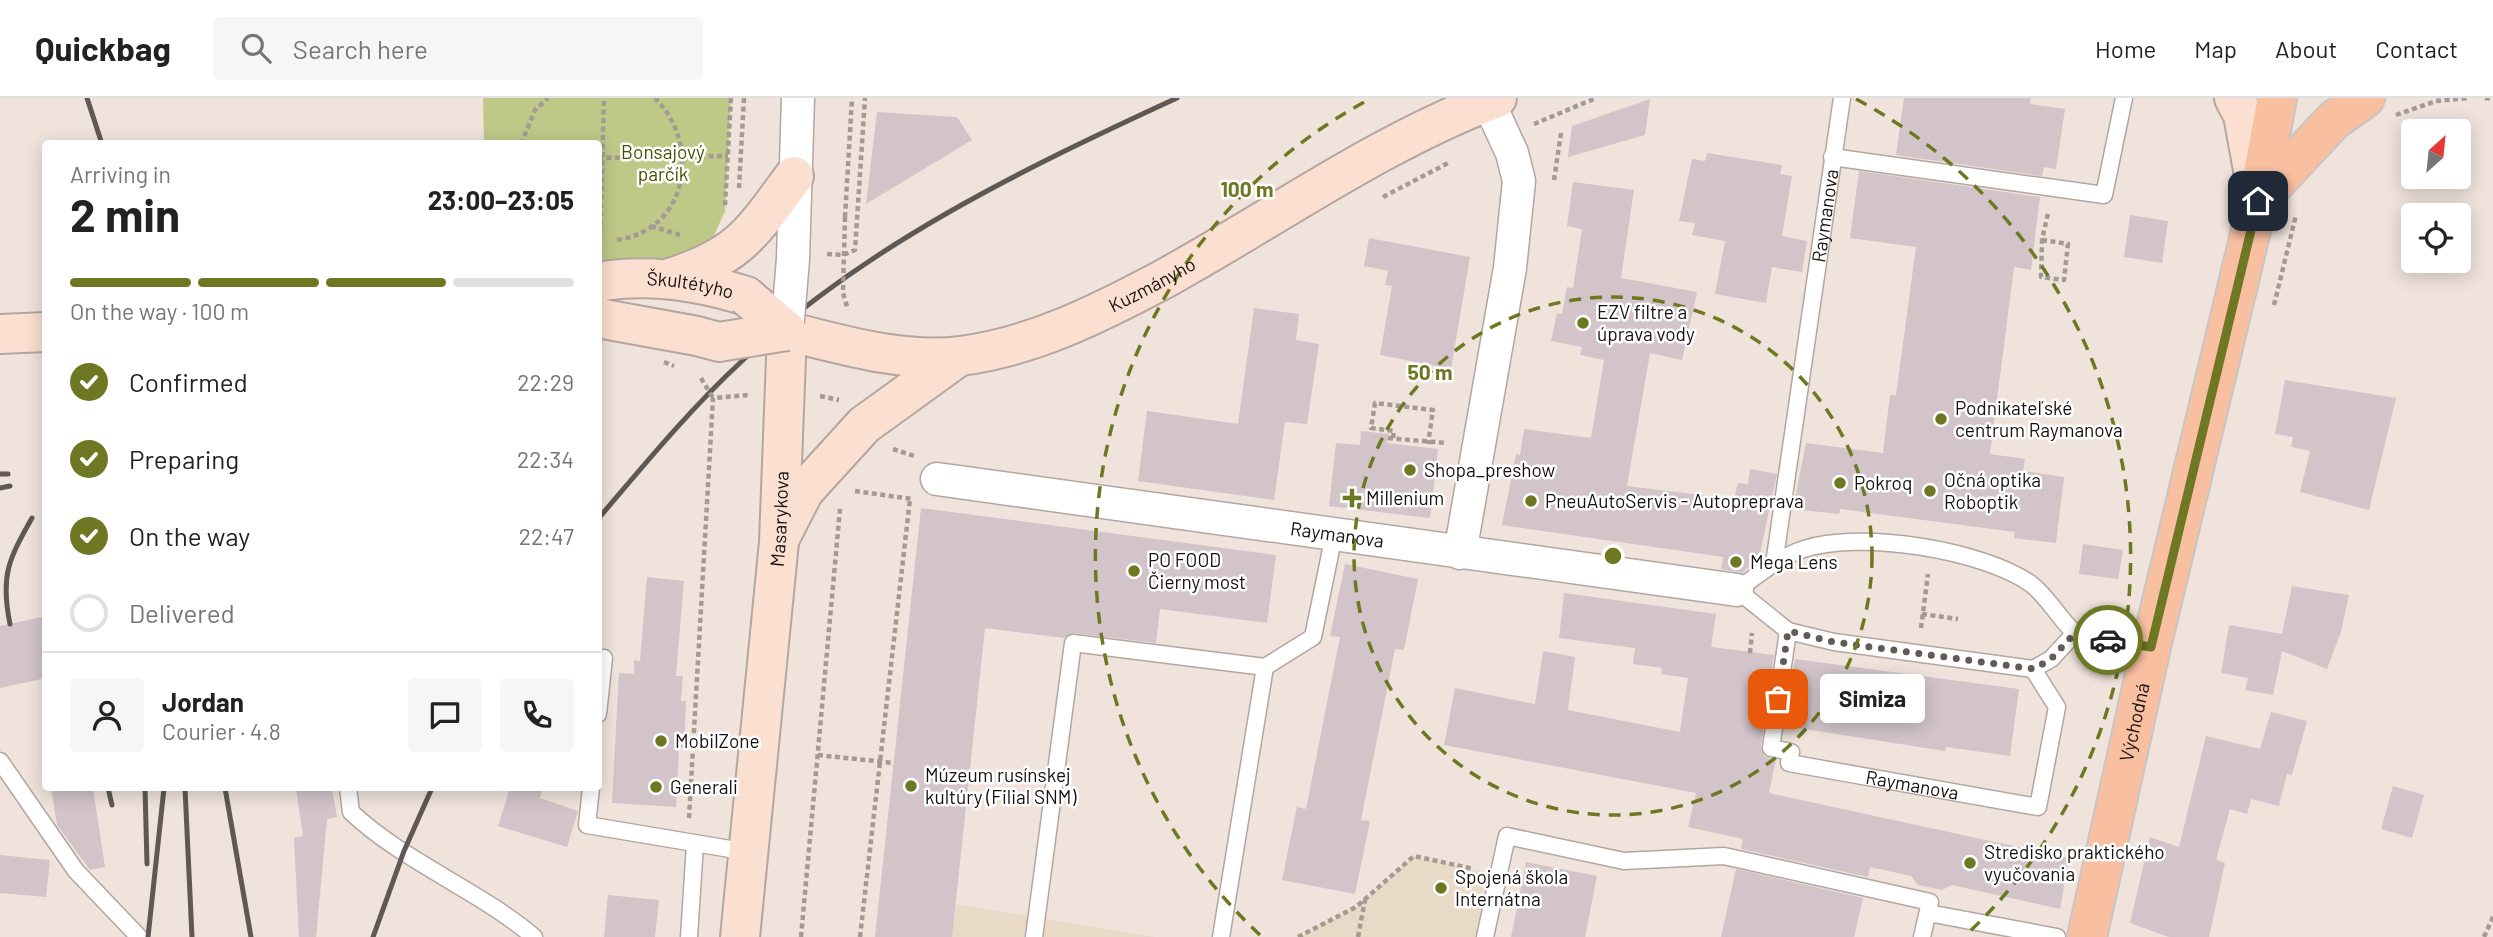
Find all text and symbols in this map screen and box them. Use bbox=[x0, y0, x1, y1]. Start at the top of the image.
search box bbox=[213, 17, 703, 80]
text: Quickbag bbox=[35, 28, 171, 68]
icon: search bbox=[237, 29, 275, 67]
text: Search here bbox=[293, 33, 428, 64]
text: Home bbox=[2095, 34, 2156, 63]
text: Map bbox=[2194, 34, 2237, 63]
text: About bbox=[2275, 34, 2337, 63]
text: Contact bbox=[2375, 34, 2458, 63]
north arrow bbox=[2401, 119, 2471, 189]
map controls bbox=[2401, 119, 2471, 273]
park label: Bonsajový parčík bbox=[621, 140, 705, 185]
text: Arriving in bbox=[70, 160, 171, 188]
street label: Raymanova bbox=[1806, 167, 1843, 264]
pin bbox=[2228, 171, 2288, 231]
text: 100 m bbox=[1220, 176, 1274, 201]
icon: home bbox=[2239, 182, 2277, 220]
text: 23:00–23:05 bbox=[428, 184, 574, 215]
text: 2 min bbox=[70, 186, 180, 241]
button: locate bbox=[2401, 203, 2471, 273]
street label: Kuzmányho bbox=[1105, 252, 1199, 317]
street label: Škultétyho bbox=[646, 266, 737, 303]
text: On the way · 100 m bbox=[70, 297, 249, 325]
place label: EZV filtre a úprava vody bbox=[1597, 300, 1695, 345]
marker: EZV filtre a úprava vody bbox=[1575, 315, 1591, 331]
text: 50 m bbox=[1407, 359, 1453, 384]
icon: check bbox=[70, 363, 108, 401]
text: Confirmed bbox=[129, 366, 248, 397]
text: 22:29 bbox=[517, 368, 574, 396]
place label: Podnikateľské centrum Raymanova bbox=[1955, 396, 2123, 441]
marker: Podnikateľské centrum Raymanova bbox=[1933, 411, 1949, 427]
icon: check bbox=[70, 440, 108, 478]
text: Preparing bbox=[129, 443, 239, 474]
text: 22:34 bbox=[517, 445, 574, 473]
place label: Shopa_preshow bbox=[1424, 458, 1555, 481]
marker: Shopa_preshow bbox=[1402, 462, 1418, 478]
place label: Očná optika Roboptik bbox=[1944, 468, 2041, 513]
street label: Masarykova bbox=[765, 470, 793, 568]
place label: Pokroq bbox=[1854, 471, 1912, 494]
marker: Pokroq bbox=[1832, 475, 1848, 491]
marker: Očná optika Roboptik bbox=[1922, 483, 1938, 499]
place label: Millenium bbox=[1366, 486, 1444, 509]
place label: PneuAutoServis - Autopreprava bbox=[1545, 489, 1804, 512]
marker: Millenium bbox=[1344, 490, 1360, 506]
marker: PneuAutoServis - Autopreprava bbox=[1523, 493, 1539, 509]
street label: Raymanova bbox=[1289, 516, 1385, 552]
icon: check bbox=[70, 517, 108, 555]
text: On the way bbox=[129, 520, 250, 551]
text: 22:47 bbox=[519, 522, 574, 550]
centre of rings bbox=[1601, 544, 1625, 568]
place label: PO FOOD Čierny most bbox=[1148, 548, 1246, 593]
place label: Mega Lens bbox=[1750, 550, 1838, 573]
marker: Mega Lens bbox=[1728, 554, 1744, 570]
marker: PO FOOD Čierny most bbox=[1126, 563, 1142, 579]
text: Delivered bbox=[129, 597, 235, 628]
courier bbox=[2073, 605, 2143, 675]
icon: car bbox=[2089, 621, 2127, 659]
pin bbox=[1748, 669, 1808, 729]
callout: Simiza bbox=[1820, 674, 1925, 724]
button: person bbox=[70, 678, 144, 752]
button: chat bbox=[408, 678, 482, 752]
button: phone bbox=[500, 678, 574, 752]
icon: bag bbox=[1759, 680, 1797, 718]
street label: Východná bbox=[2114, 680, 2154, 764]
text: Simiza bbox=[1839, 684, 1906, 712]
text: Jordan bbox=[162, 686, 244, 717]
text: Courier · 4.8 bbox=[162, 717, 281, 745]
place label: MobilZone bbox=[675, 729, 760, 752]
marker: MobilZone bbox=[653, 733, 669, 749]
place label: Múzeum rusínskej kultúry (Filial SNM) bbox=[925, 763, 1077, 808]
street label: Raymanova bbox=[1864, 765, 1961, 804]
place label: Generali bbox=[670, 775, 738, 798]
marker: Múzeum rusínskej kultúry (Filial SNM) bbox=[903, 778, 919, 794]
marker: Generali bbox=[648, 779, 664, 795]
place label: Stredisko praktického vyučovania bbox=[1984, 840, 2165, 885]
marker: Stredisko praktického vyučovania bbox=[1962, 855, 1978, 871]
place label: Spojená škola Internátna bbox=[1455, 865, 1568, 910]
marker: Spojená škola Internátna bbox=[1433, 880, 1449, 896]

